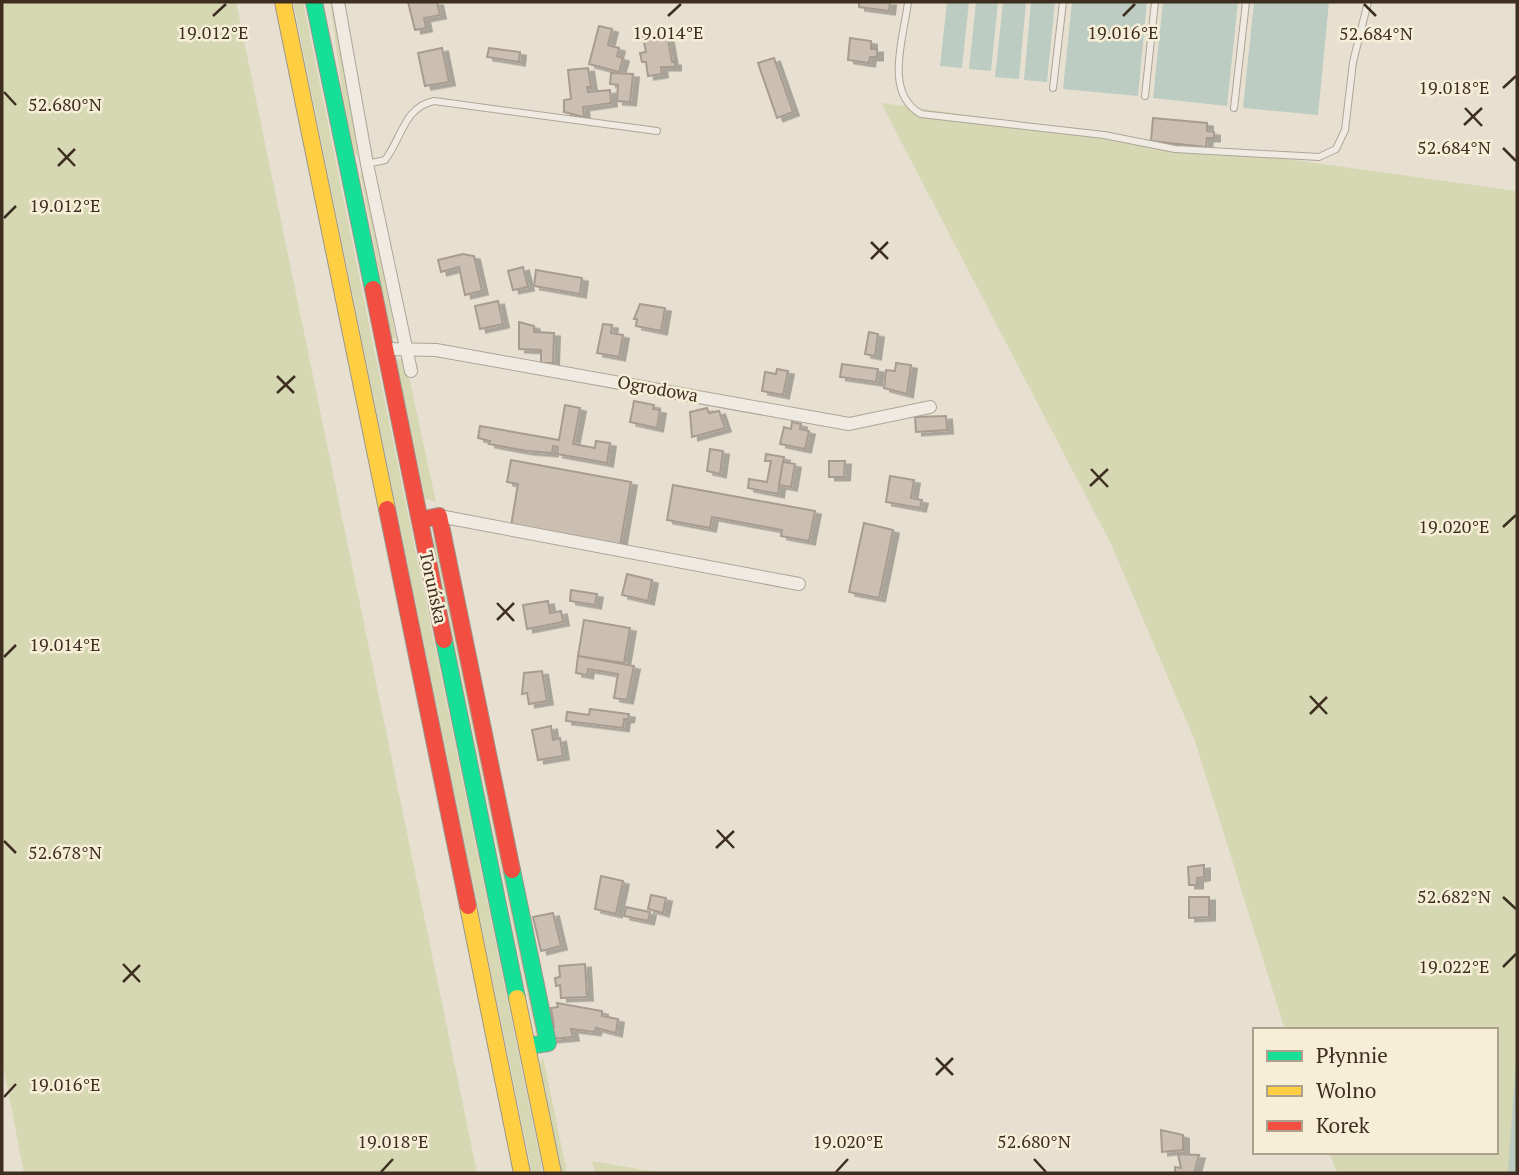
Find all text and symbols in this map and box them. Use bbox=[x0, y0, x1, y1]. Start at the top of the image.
text: 19.012°E bbox=[177, 20, 249, 44]
text: 19.014°E bbox=[632, 20, 704, 44]
text: 19.016°E bbox=[1087, 20, 1159, 44]
text: 52.684°N bbox=[1339, 21, 1413, 45]
text: 19.018°E bbox=[1418, 75, 1490, 99]
text: 52.680°N bbox=[28, 92, 102, 116]
text: 52.684°N bbox=[1417, 135, 1491, 159]
text: 19.012°E bbox=[29, 193, 101, 217]
street label: Ogrodowa bbox=[616, 369, 700, 407]
text: 19.020°E bbox=[1418, 514, 1490, 538]
street label: Toruńska bbox=[415, 548, 453, 626]
text: 19.014°E bbox=[29, 632, 101, 656]
text: 52.678°N bbox=[28, 840, 102, 864]
text: 52.682°N bbox=[1417, 884, 1491, 908]
text: 19.022°E bbox=[1418, 954, 1490, 978]
legend bbox=[1253, 1028, 1498, 1154]
text: Płynnie bbox=[1316, 1041, 1388, 1069]
text: 19.016°E bbox=[29, 1072, 101, 1096]
text: Wolno bbox=[1316, 1076, 1376, 1104]
text: Korek bbox=[1316, 1111, 1370, 1139]
text: 19.018°E bbox=[357, 1129, 429, 1153]
text: 19.020°E bbox=[812, 1129, 884, 1153]
text: 52.680°N bbox=[997, 1129, 1071, 1153]

